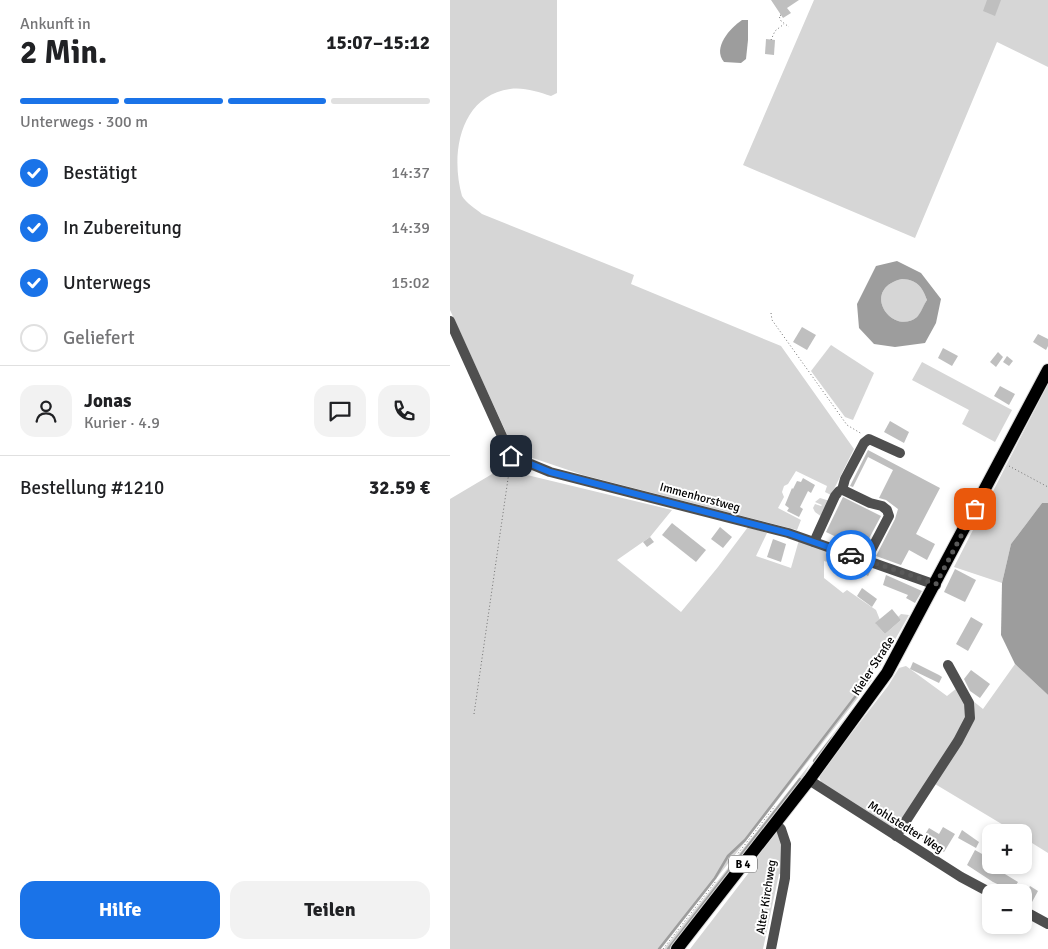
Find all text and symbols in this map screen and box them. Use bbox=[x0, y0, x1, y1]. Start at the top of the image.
text: Ankunft in bbox=[20, 14, 91, 34]
text: 15:07–15:12 bbox=[326, 31, 430, 55]
text: 2 Min. bbox=[20, 33, 107, 72]
text: Unterwegs · 300 m bbox=[20, 112, 148, 132]
icon: check bbox=[20, 159, 48, 187]
text: Bestätigt bbox=[63, 161, 137, 185]
text: 14:37 bbox=[391, 163, 430, 183]
icon: check bbox=[20, 214, 48, 242]
text: In Zubereitung bbox=[63, 216, 182, 240]
text: 14:39 bbox=[391, 218, 430, 238]
icon: check bbox=[20, 269, 48, 297]
text: Unterwegs bbox=[63, 271, 151, 295]
text: 15:02 bbox=[391, 273, 430, 293]
text: Geliefert bbox=[63, 326, 135, 350]
button: person bbox=[20, 385, 72, 437]
button: chat bbox=[314, 385, 366, 437]
button: phone bbox=[378, 385, 430, 437]
text: Jonas bbox=[84, 389, 131, 413]
text: Kurier · 4.9 bbox=[84, 413, 160, 433]
pin bbox=[490, 435, 532, 477]
icon: home bbox=[497, 442, 525, 470]
text: Bestellung #1210 bbox=[20, 476, 164, 500]
text: 32.59 € bbox=[369, 476, 430, 500]
street label: Immenhorstweg bbox=[658, 480, 742, 515]
pin bbox=[954, 488, 996, 530]
icon: bag bbox=[961, 495, 989, 523]
courier bbox=[826, 530, 876, 580]
icon: car bbox=[837, 541, 865, 569]
street label: Kieler Straße bbox=[849, 634, 898, 699]
street label: Mohlstedter Weg bbox=[865, 798, 947, 857]
map controls bbox=[982, 824, 1032, 934]
button: + bbox=[982, 824, 1032, 874]
road number: B 4 bbox=[729, 856, 757, 872]
street label: Alter Kirchweg bbox=[753, 859, 780, 935]
button: Hilfe bbox=[20, 881, 220, 939]
button: Teilen bbox=[230, 881, 430, 939]
button: − bbox=[982, 884, 1032, 934]

